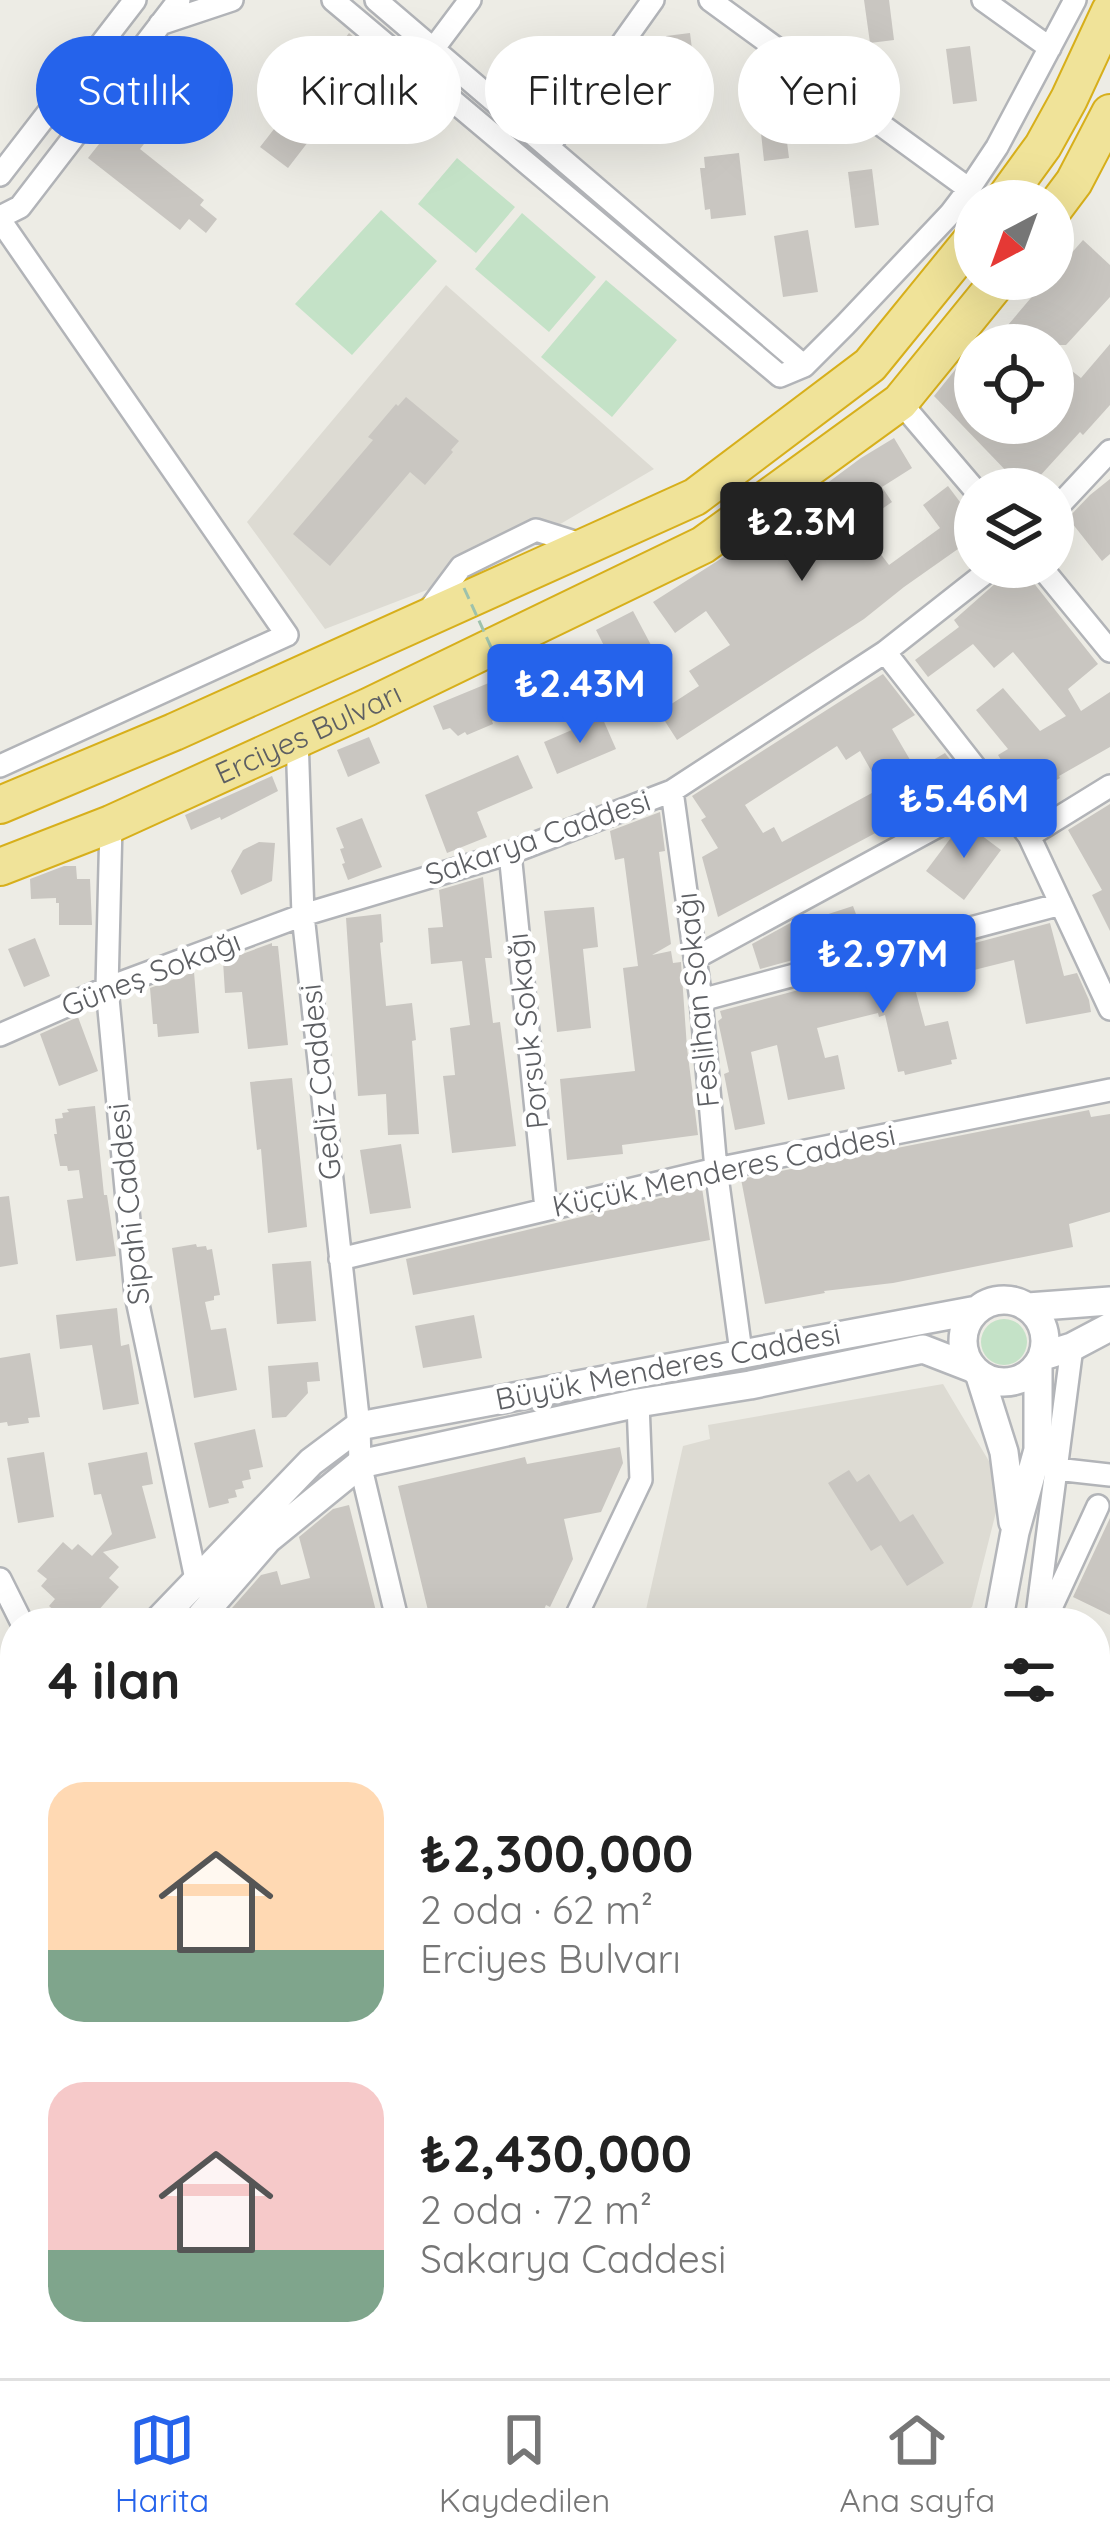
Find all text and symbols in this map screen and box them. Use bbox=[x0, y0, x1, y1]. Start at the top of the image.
chip: Satılık bbox=[36, 36, 233, 144]
chip: Kiralık bbox=[257, 36, 461, 144]
chip: Filtreler bbox=[485, 36, 714, 144]
chip: Yeni bbox=[738, 36, 900, 144]
north arrow bbox=[954, 180, 1074, 300]
map controls bbox=[954, 180, 1074, 588]
button: locate bbox=[954, 324, 1074, 444]
button: layers bbox=[954, 468, 1074, 588]
pin: ₺2.3M bbox=[718, 482, 886, 584]
text: ₺2.3M bbox=[747, 496, 857, 545]
pin: ₺2.43M bbox=[482, 644, 678, 746]
text: ₺2.43M bbox=[514, 658, 646, 707]
street label: Erciyes Bulvarı bbox=[209, 674, 407, 792]
pin: ₺5.46M bbox=[866, 759, 1062, 861]
text: ₺5.46M bbox=[899, 773, 1029, 822]
street label: Sakarya Caddesi bbox=[420, 781, 655, 893]
street label: Feslihan Sokağı bbox=[667, 891, 727, 1109]
pin: ₺2.97M bbox=[785, 914, 981, 1016]
street label: Güneş Sokağı bbox=[56, 922, 246, 1025]
text: ₺2.97M bbox=[818, 928, 948, 977]
street label: Porsuk Sokağı bbox=[498, 931, 556, 1131]
street label: Gediz Caddesi bbox=[291, 982, 349, 1182]
street label: Sipahi Caddesi bbox=[99, 1101, 158, 1307]
street label: Küçük Menderes Caddesi bbox=[549, 1115, 899, 1225]
street label: Büyük Menderes Caddesi bbox=[492, 1314, 844, 1418]
icon: filters bbox=[996, 1647, 1062, 1713]
text: 4 ilan bbox=[48, 1648, 181, 1712]
text: ₺2,300,000 bbox=[420, 1821, 693, 1885]
icon: home bbox=[144, 1830, 288, 1974]
text: 2 oda · 62 m² bbox=[420, 1885, 653, 1934]
text: Erciyes Bulvarı bbox=[420, 1934, 681, 1983]
text: ₺2,430,000 bbox=[420, 2121, 692, 2185]
icon: home bbox=[144, 2130, 288, 2274]
text: 2 oda · 72 m² bbox=[420, 2185, 652, 2234]
text: Sakarya Caddesi bbox=[420, 2234, 726, 2283]
tab: Harita bbox=[115, 2407, 209, 2520]
tab: Kaydedilen bbox=[439, 2407, 610, 2520]
tab: Ana sayfa bbox=[840, 2407, 995, 2520]

